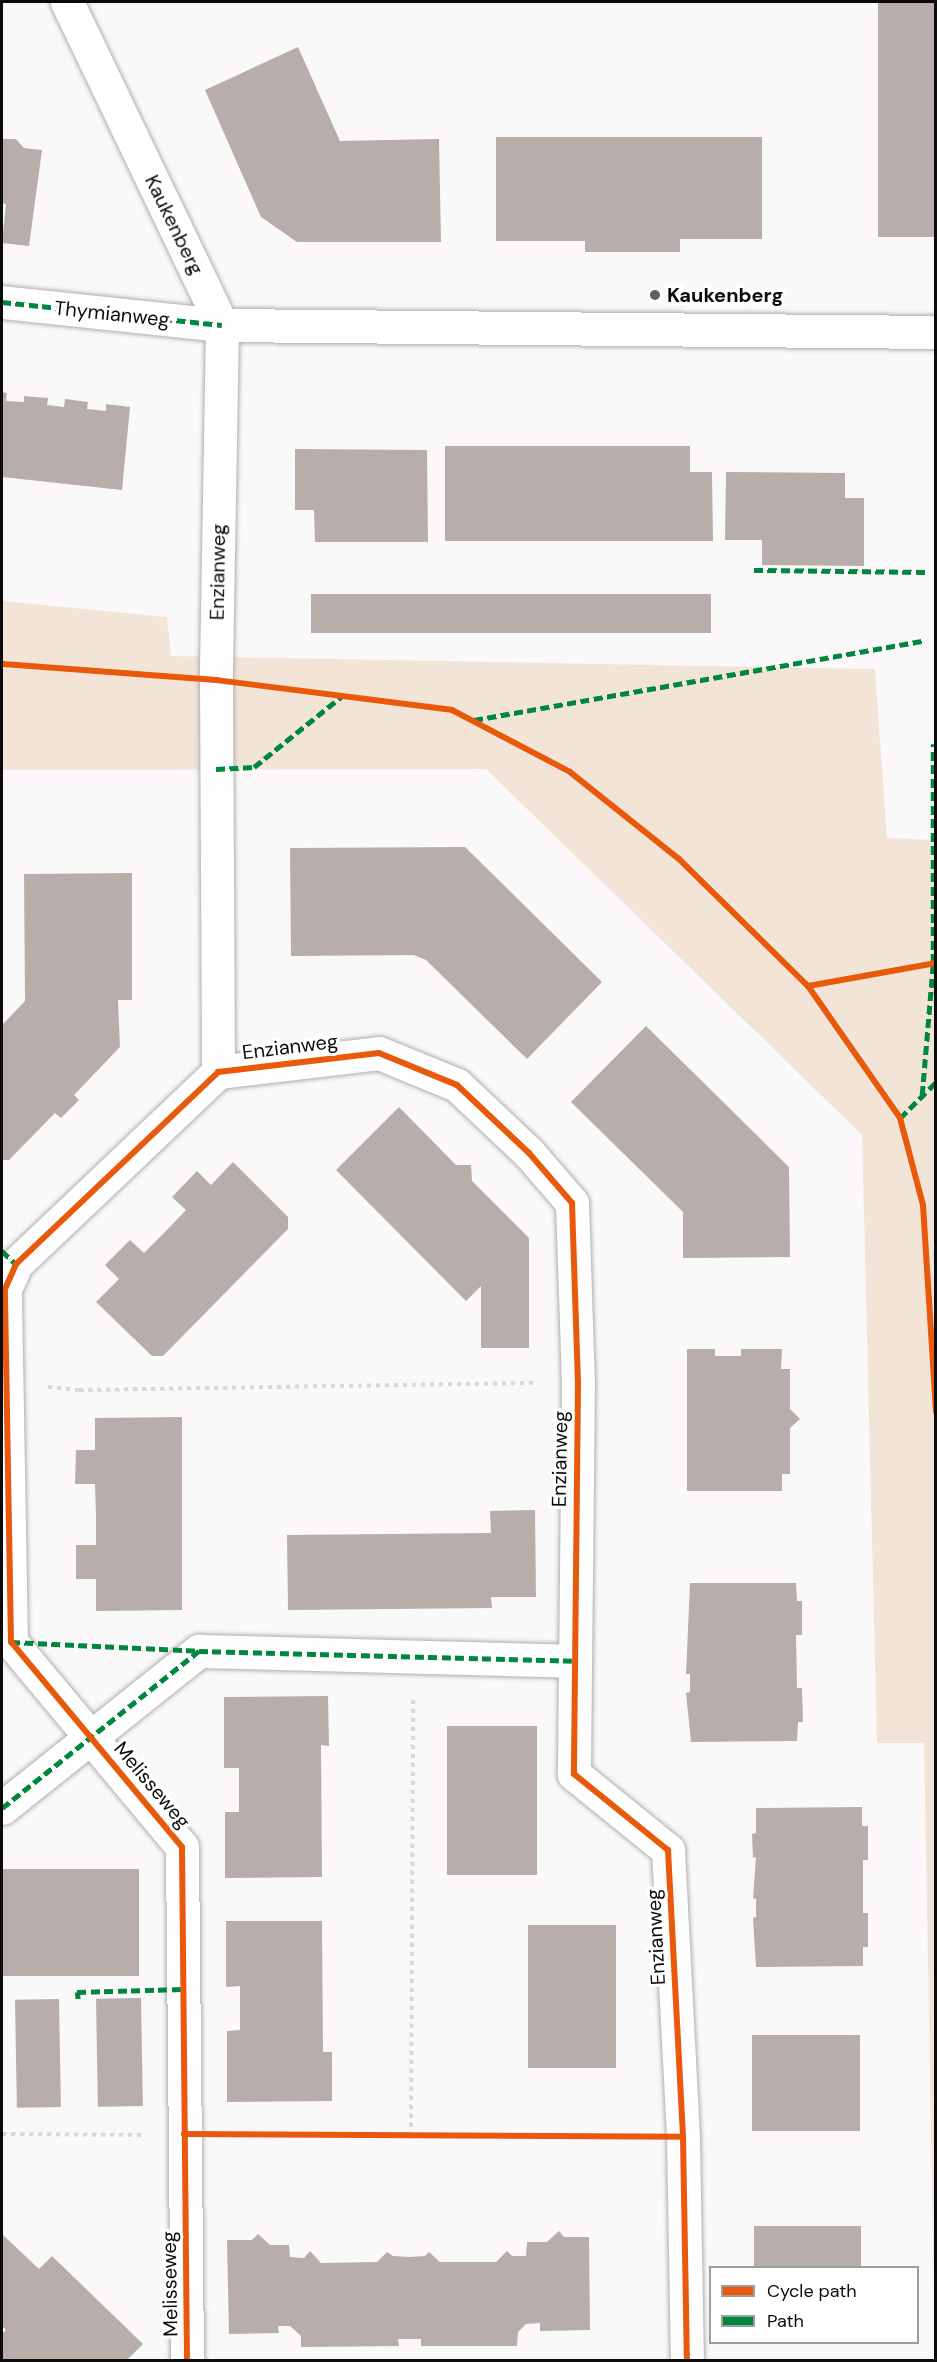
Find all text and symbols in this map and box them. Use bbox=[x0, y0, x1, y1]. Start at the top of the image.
street label: Kaukenberg bbox=[140, 171, 208, 279]
place label: Kaukenberg bbox=[667, 283, 783, 307]
marker: Kaukenberg bbox=[648, 288, 662, 302]
street label: Thymianweg bbox=[53, 296, 171, 332]
street label: Enzianweg bbox=[205, 524, 231, 620]
street label: Enzianweg bbox=[241, 1029, 339, 1065]
street label: Enzianweg bbox=[547, 1411, 573, 1507]
street label: Melisseweg bbox=[109, 1737, 195, 1833]
street label: Enzianweg bbox=[641, 1888, 671, 1986]
street label: Melisseweg bbox=[157, 2231, 183, 2337]
legend bbox=[709, 2266, 919, 2344]
text: Cycle path bbox=[767, 2279, 857, 2303]
text: Path bbox=[767, 2309, 804, 2333]

